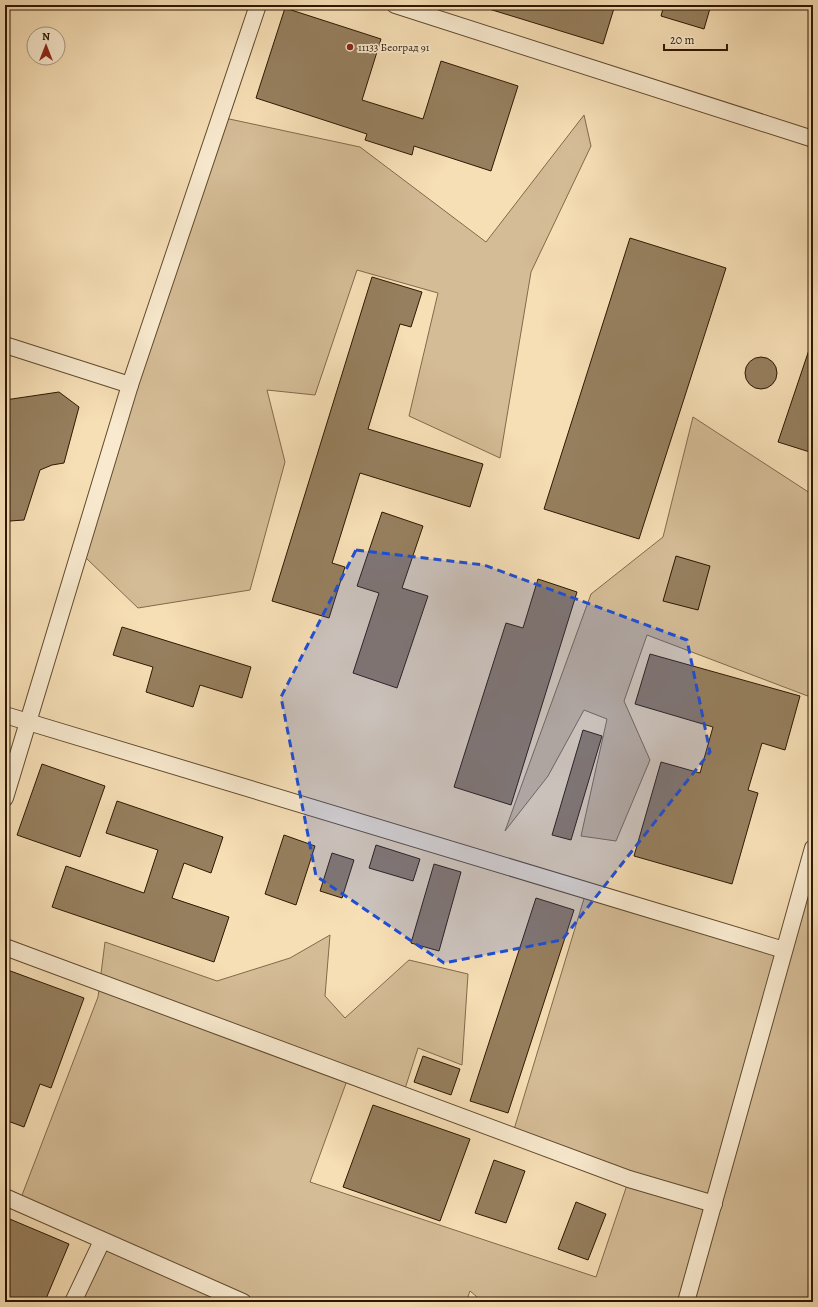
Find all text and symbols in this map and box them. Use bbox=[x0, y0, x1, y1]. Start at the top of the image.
north arrow bbox=[26, 26, 66, 66]
scale bar bbox=[664, 26, 727, 52]
text: N bbox=[42, 29, 50, 44]
text: 20 m bbox=[670, 32, 694, 48]
place label: 11133 Београд 91 bbox=[358, 40, 430, 55]
marker: 11133 Београд 91 bbox=[345, 42, 355, 52]

